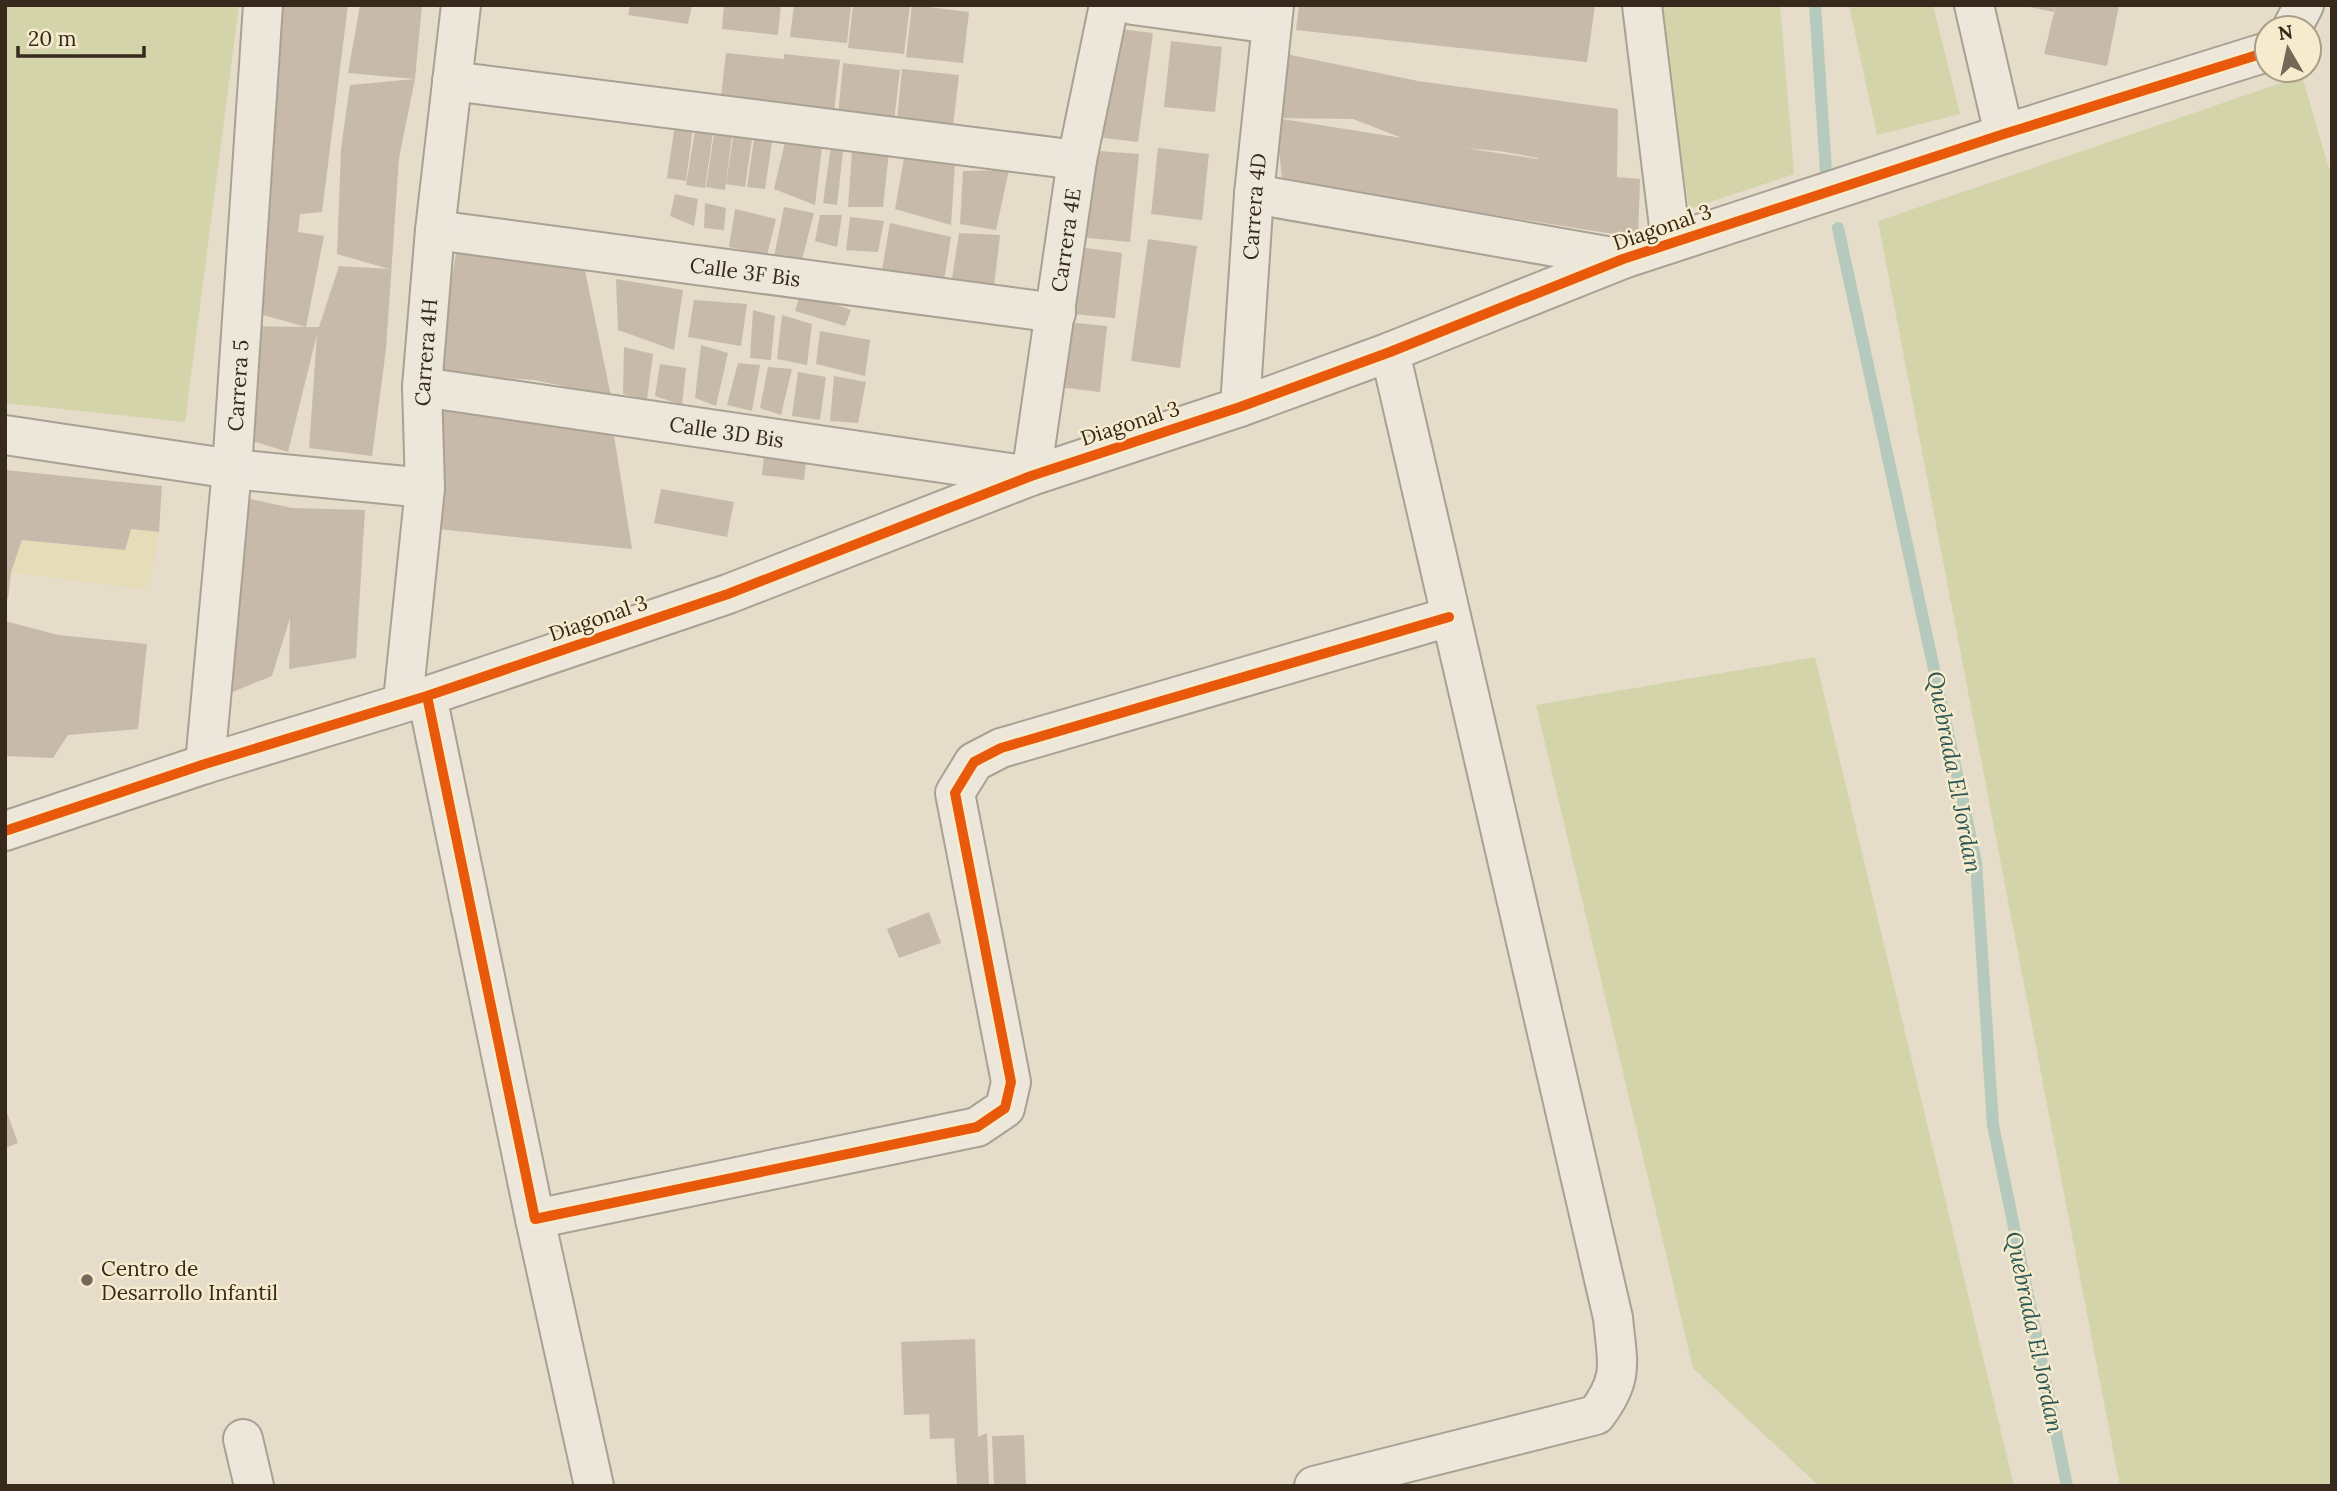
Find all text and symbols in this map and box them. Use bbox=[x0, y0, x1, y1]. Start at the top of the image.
scale bar bbox=[18, 14, 144, 58]
north arrow bbox=[2253, 14, 2323, 84]
text: N bbox=[2276, 19, 2295, 45]
text: 20 m bbox=[28, 25, 77, 52]
street label: Carrera 4D bbox=[1236, 152, 1272, 261]
street label: Carrera 4E bbox=[1044, 186, 1086, 294]
street label: Diagonal 3 bbox=[1609, 198, 1715, 256]
street label: Calle 3F Bis bbox=[688, 251, 802, 292]
street label: Carrera 4H bbox=[408, 297, 443, 407]
street label: Carrera 5 bbox=[221, 339, 254, 432]
street label: Diagonal 3 bbox=[1077, 394, 1183, 452]
street label: Calle 3D Bis bbox=[668, 410, 786, 453]
street label: Diagonal 3 bbox=[545, 589, 651, 647]
water label: Quebrada El Jordan bbox=[1921, 669, 1989, 875]
water label: Quebrada El Jordan bbox=[1999, 1229, 2071, 1435]
place label: Centro de Desarrollo Infantil bbox=[101, 1255, 278, 1306]
marker: Centro de Desarrollo Infantil bbox=[79, 1272, 95, 1288]

